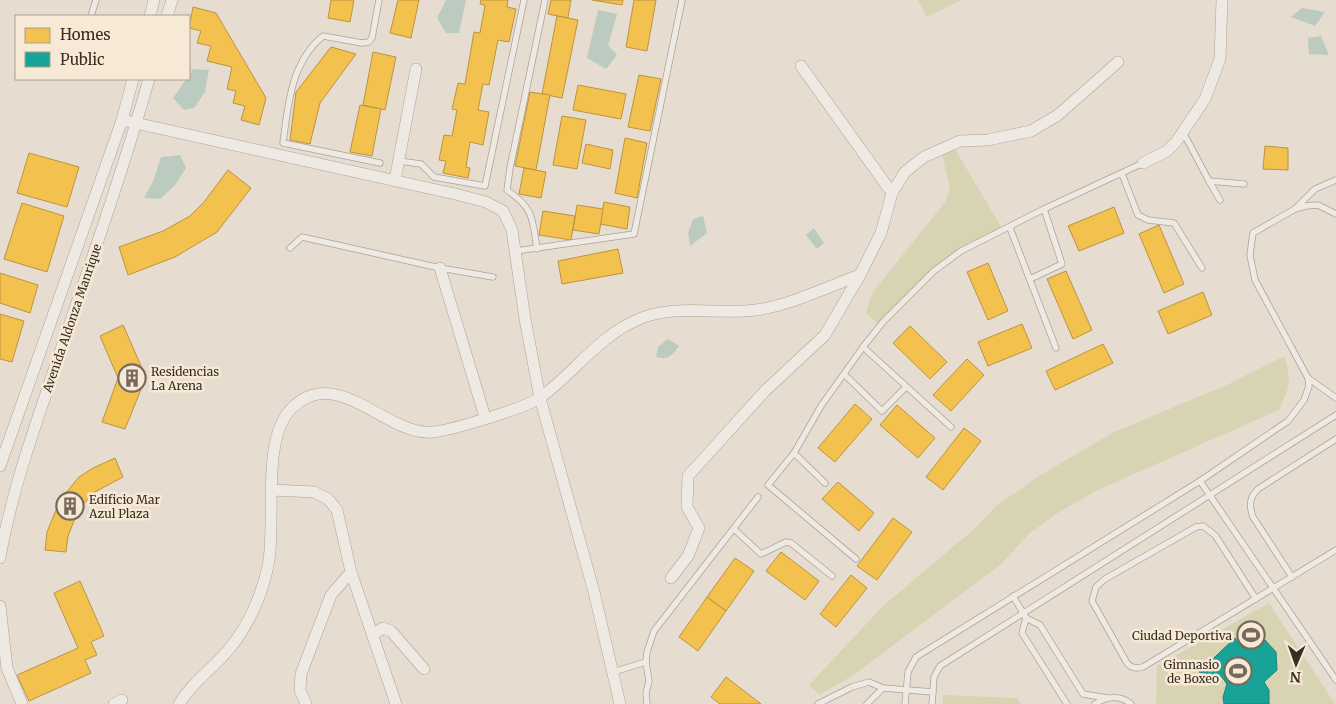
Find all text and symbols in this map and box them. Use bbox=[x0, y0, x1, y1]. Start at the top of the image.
legend bbox=[15, 15, 190, 80]
text: Homes bbox=[60, 25, 111, 44]
text: Public bbox=[60, 50, 105, 69]
street label: Avenida Aldonza Manrique bbox=[39, 242, 104, 395]
building icon: Residencias La Arena bbox=[117, 363, 147, 393]
place label: Residencias La Arena bbox=[151, 364, 219, 393]
building icon: Edificio Mar Azul Plaza bbox=[55, 491, 85, 521]
place label: Edificio Mar Azul Plaza bbox=[88, 492, 160, 521]
sports icon: Ciudad Deportiva bbox=[1236, 620, 1266, 650]
place label: Ciudad Deportiva bbox=[1132, 628, 1233, 643]
north arrow bbox=[1271, 639, 1321, 689]
sports icon: Gimnasio de Boxeo bbox=[1223, 656, 1253, 686]
place label: Gimnasio de Boxeo bbox=[1164, 657, 1219, 686]
text: N bbox=[1290, 668, 1301, 686]

